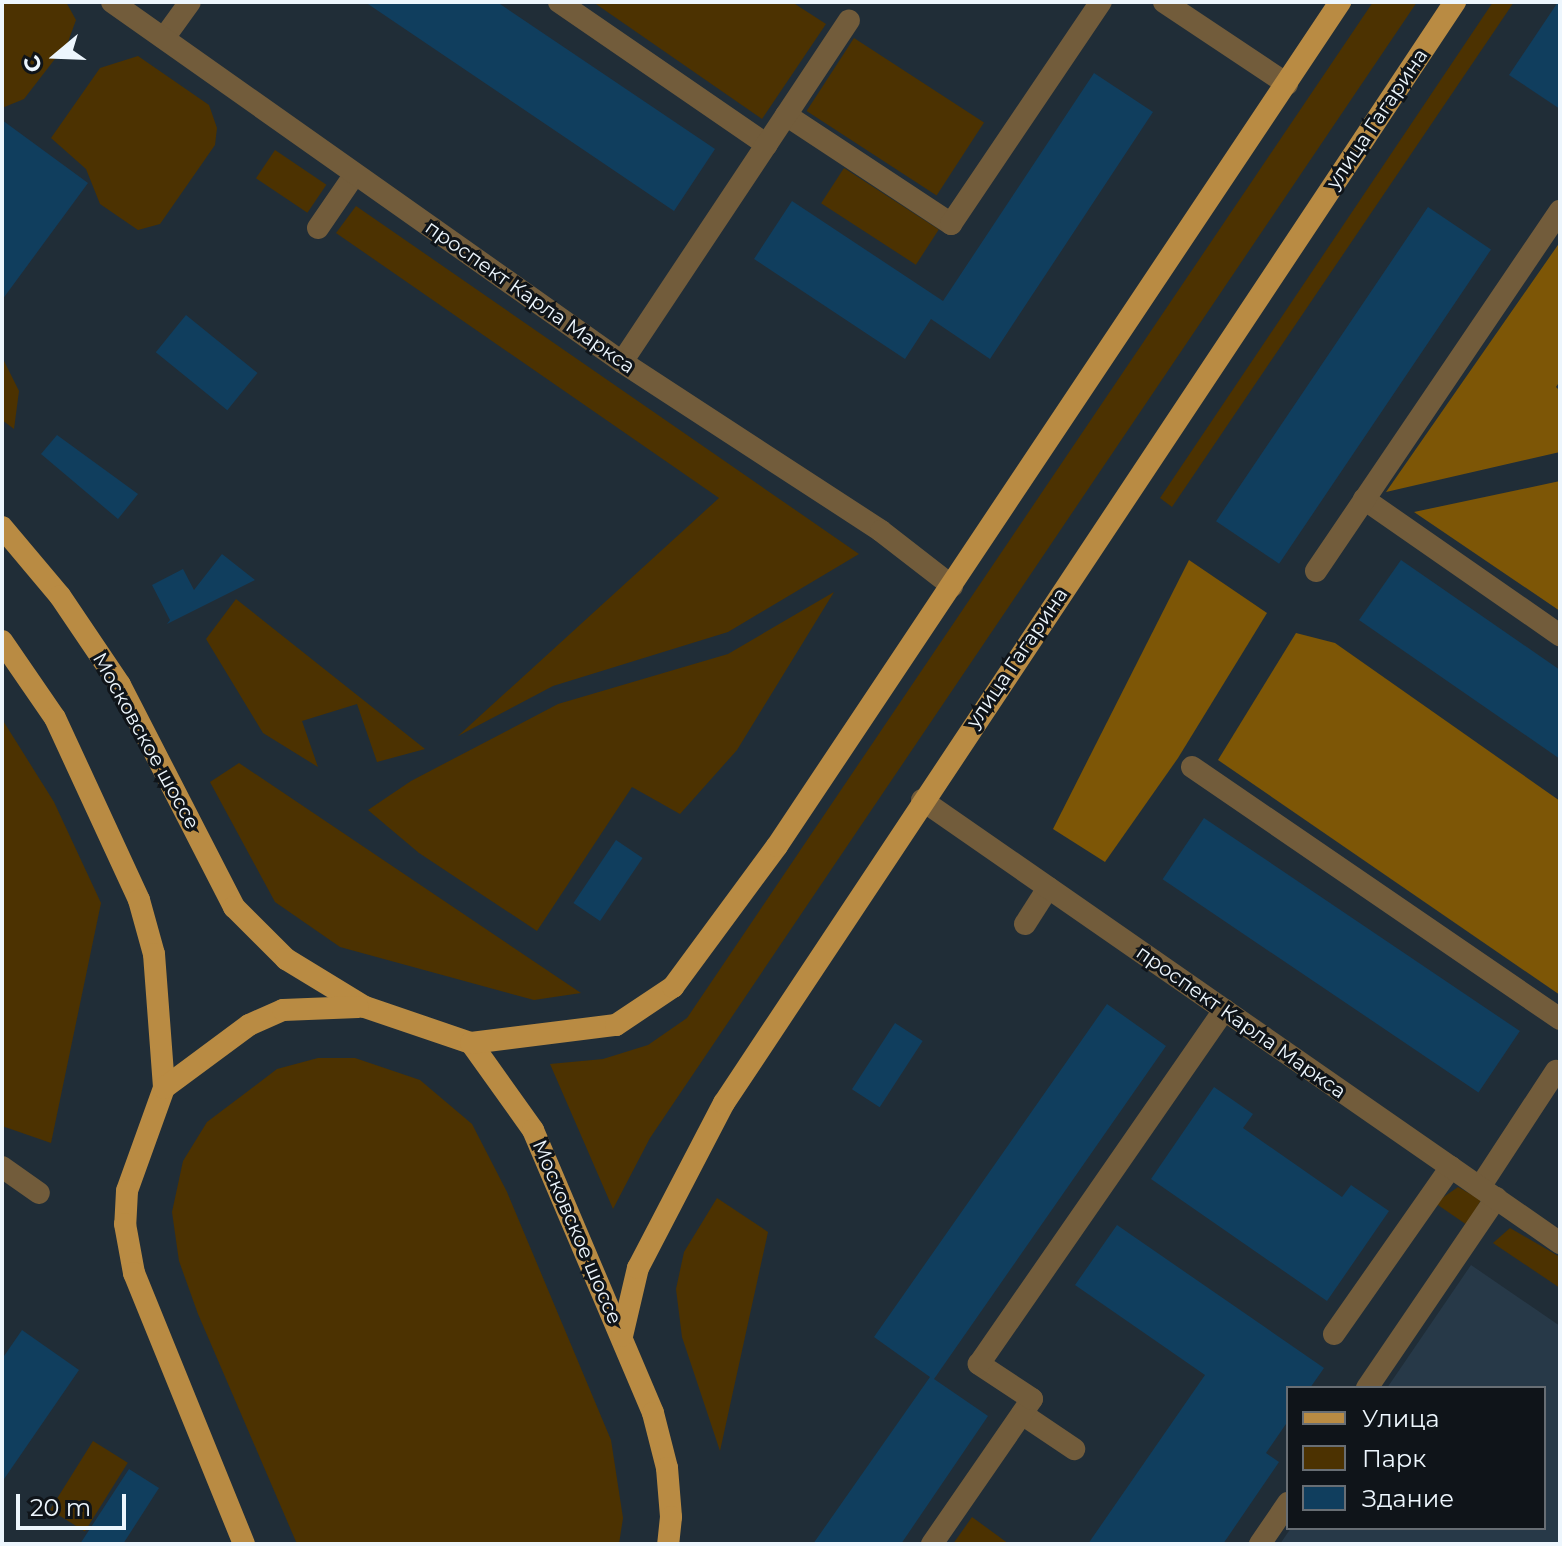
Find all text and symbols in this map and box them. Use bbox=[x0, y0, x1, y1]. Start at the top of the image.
north arrow bbox=[16, 16, 96, 96]
street label: улица Гагарина bbox=[1321, 44, 1433, 194]
text: С bbox=[17, 52, 48, 76]
street label: проспект Карла Маркса bbox=[421, 215, 639, 379]
street label: улица Гагарина bbox=[961, 583, 1073, 733]
street label: Московское шоссе bbox=[87, 649, 205, 833]
street label: проспект Карла Маркса bbox=[1132, 940, 1350, 1104]
street label: Московское шоссе bbox=[527, 1136, 627, 1328]
legend bbox=[1286, 1386, 1546, 1530]
text: Улица bbox=[1362, 1404, 1440, 1433]
text: Парк bbox=[1362, 1444, 1426, 1473]
scale bar bbox=[20, 1478, 130, 1528]
text: Здание bbox=[1362, 1484, 1454, 1513]
text: 20 m bbox=[30, 1493, 91, 1522]

